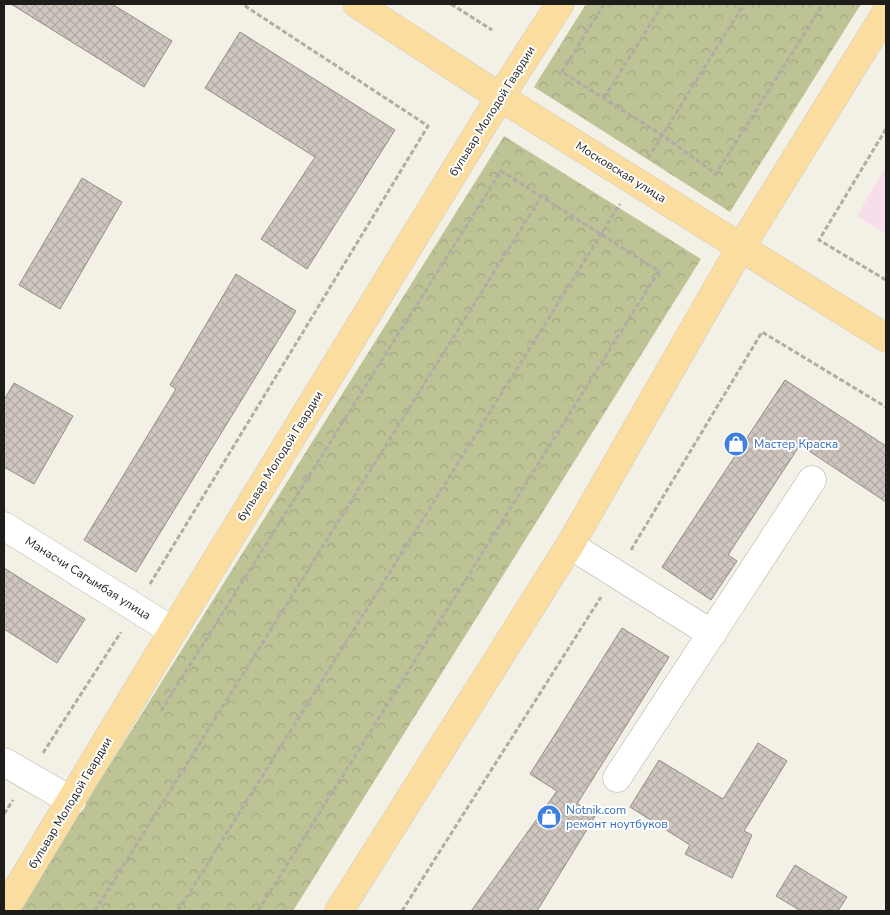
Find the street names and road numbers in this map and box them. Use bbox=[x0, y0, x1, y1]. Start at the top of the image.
street label: бульвар Молодой Гвардии bbox=[445, 43, 539, 179]
street label: Московская улица bbox=[573, 138, 669, 206]
street label: бульвар Молодой Гвардии bbox=[233, 388, 327, 524]
street label: Манасчи Сагымбая улица bbox=[22, 533, 154, 623]
street label: бульвар Молодой Гвардии bbox=[24, 734, 116, 872]

